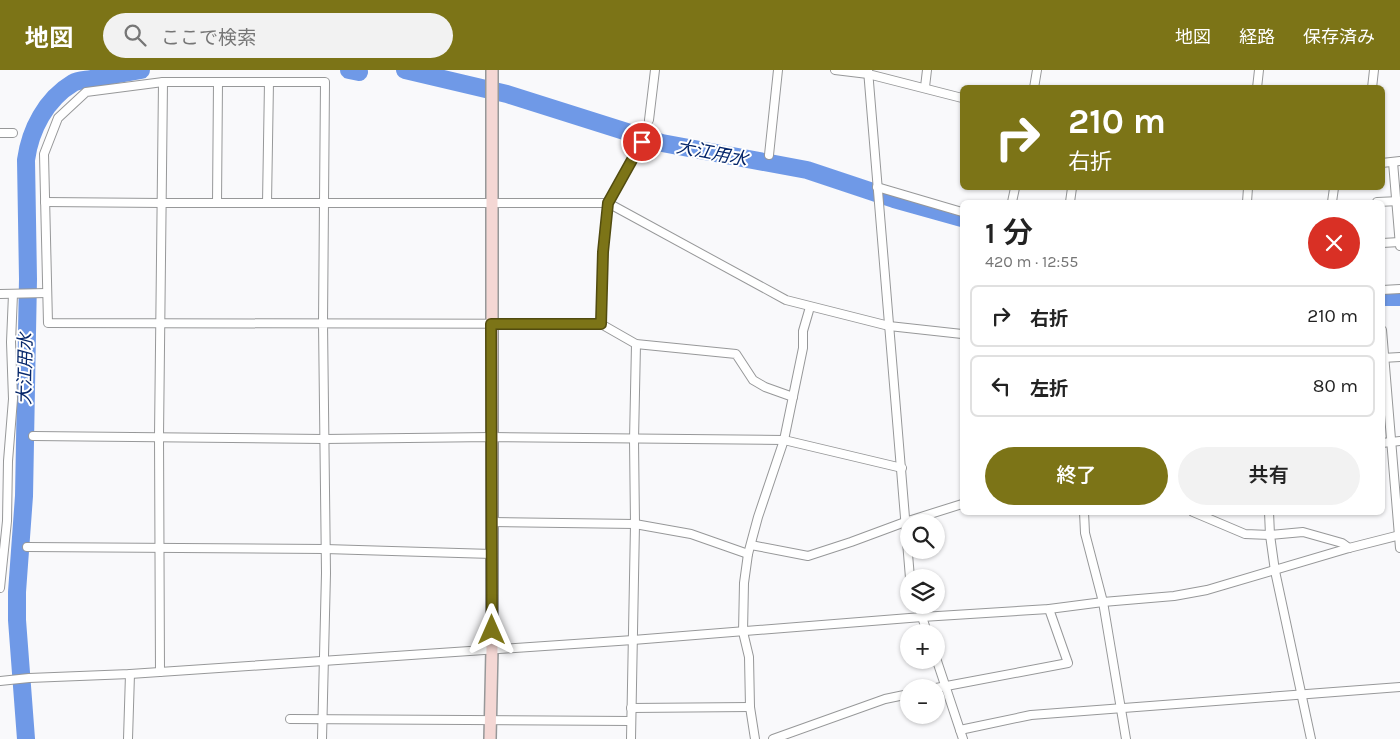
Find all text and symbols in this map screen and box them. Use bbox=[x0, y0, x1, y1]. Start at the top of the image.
search box bbox=[103, 13, 453, 58]
icon: search bbox=[121, 21, 149, 49]
text: 地図 bbox=[25, 24, 73, 52]
text: 地図 bbox=[1175, 26, 1211, 48]
text: 経路 bbox=[1239, 26, 1275, 48]
text: 保存済み bbox=[1303, 26, 1375, 48]
text: ここで検索 bbox=[161, 27, 256, 49]
text: 210 m bbox=[1068, 101, 1166, 142]
icon: right bbox=[985, 105, 1050, 170]
pin bbox=[621, 121, 663, 163]
icon: arrive bbox=[628, 128, 656, 156]
water label: 大江用水 bbox=[675, 135, 751, 171]
text: 右折 bbox=[1068, 149, 1112, 175]
text: 1 分 bbox=[985, 215, 1033, 251]
button: close bbox=[1308, 217, 1360, 269]
text: 420 m · 12:55 bbox=[985, 252, 1078, 271]
icon: right bbox=[987, 302, 1015, 330]
text: 210 m bbox=[1307, 305, 1358, 327]
text: 右折 bbox=[1030, 308, 1068, 330]
water label: 大江用水 bbox=[13, 331, 37, 405]
icon: left bbox=[987, 372, 1015, 400]
text: 80 m bbox=[1313, 375, 1358, 397]
text: 左折 bbox=[1030, 378, 1068, 400]
button: 終了 bbox=[985, 447, 1168, 505]
button: 共有 bbox=[1178, 447, 1360, 505]
map controls bbox=[900, 514, 945, 724]
button: search bbox=[900, 514, 945, 559]
button: layers bbox=[900, 569, 945, 614]
position arrow bbox=[465, 603, 517, 655]
button: + bbox=[900, 624, 945, 669]
button: − bbox=[900, 679, 945, 724]

